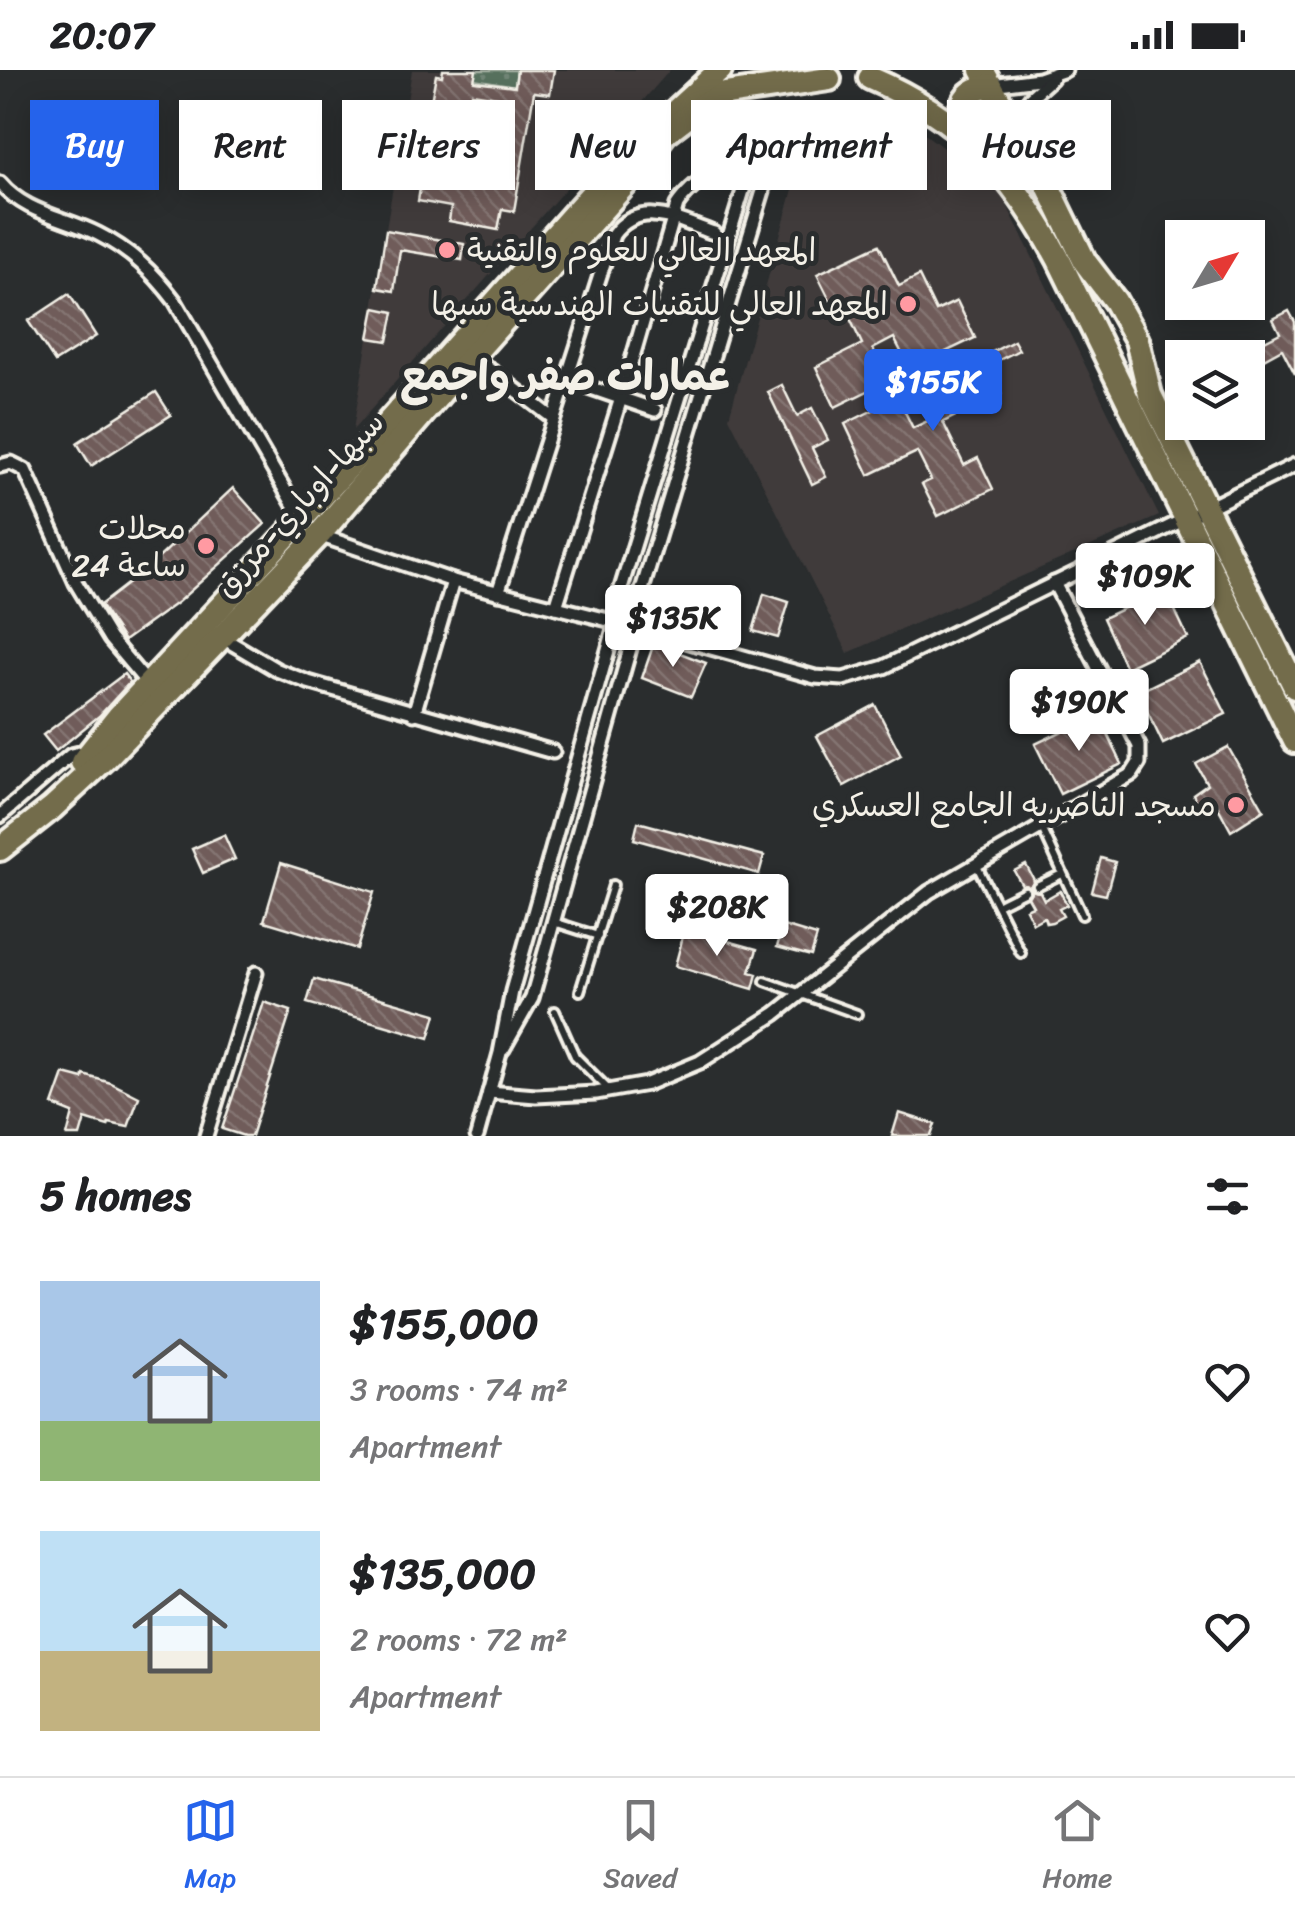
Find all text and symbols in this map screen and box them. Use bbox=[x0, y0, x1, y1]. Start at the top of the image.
text: 20:07 bbox=[50, 2, 153, 69]
chip: Buy bbox=[30, 100, 159, 190]
chip: Rent bbox=[179, 100, 322, 190]
chip: Filters bbox=[342, 100, 515, 190]
chip: New bbox=[535, 100, 671, 190]
chip: Apartment bbox=[691, 100, 927, 190]
chip: House bbox=[947, 100, 1111, 190]
north arrow bbox=[1165, 220, 1265, 320]
map controls bbox=[1165, 220, 1265, 440]
place label: المعهد العالي للعلوم والتقنية bbox=[467, 222, 816, 279]
marker: المعهد العالي للعلوم والتقنية bbox=[436, 239, 458, 261]
place label: المعهد العالي للتقنيات الهندسية سبها bbox=[431, 276, 888, 333]
marker: المعهد العالي للتقنيات الهندسية سبها bbox=[897, 293, 919, 315]
district label: عمارات صفر واجمع bbox=[400, 339, 732, 413]
button: layers bbox=[1165, 340, 1265, 440]
pin: $155K bbox=[863, 349, 1003, 434]
text: $155K bbox=[886, 353, 980, 410]
street label: سبها-اوباري-مرزق bbox=[199, 397, 399, 611]
place label: محلات 24 ساعة bbox=[71, 500, 186, 594]
marker: محلات 24 ساعة bbox=[195, 535, 217, 557]
pin: $109K bbox=[1075, 543, 1215, 628]
text: $109K bbox=[1098, 547, 1192, 604]
pin: $135K bbox=[603, 585, 743, 670]
text: $135K bbox=[627, 589, 719, 646]
pin: $190K bbox=[1009, 669, 1149, 754]
text: $190K bbox=[1032, 673, 1126, 730]
place label: مسجد الناصريه الجامع العسكري bbox=[812, 777, 1216, 834]
marker: مسجد الناصريه الجامع العسكري bbox=[1225, 794, 1247, 816]
pin: $208K bbox=[647, 874, 787, 959]
text: $208K bbox=[668, 878, 766, 935]
text: 5 homes bbox=[40, 1159, 191, 1233]
icon: filters bbox=[1200, 1169, 1255, 1224]
text: $155,000 bbox=[350, 1287, 539, 1361]
icon: home bbox=[120, 1321, 240, 1441]
icon: heart bbox=[1200, 1354, 1255, 1409]
text: 3 rooms · 74 m² bbox=[350, 1361, 568, 1418]
text: Apartment bbox=[350, 1418, 501, 1475]
text: $135,000 bbox=[350, 1537, 536, 1611]
icon: home bbox=[120, 1571, 240, 1691]
icon: heart bbox=[1200, 1604, 1255, 1659]
text: 2 rooms · 72 m² bbox=[350, 1611, 568, 1668]
text: Apartment bbox=[350, 1668, 501, 1725]
tab: Map bbox=[183, 1793, 238, 1902]
tab: Saved bbox=[603, 1793, 677, 1902]
tab: Home bbox=[1042, 1793, 1112, 1902]

